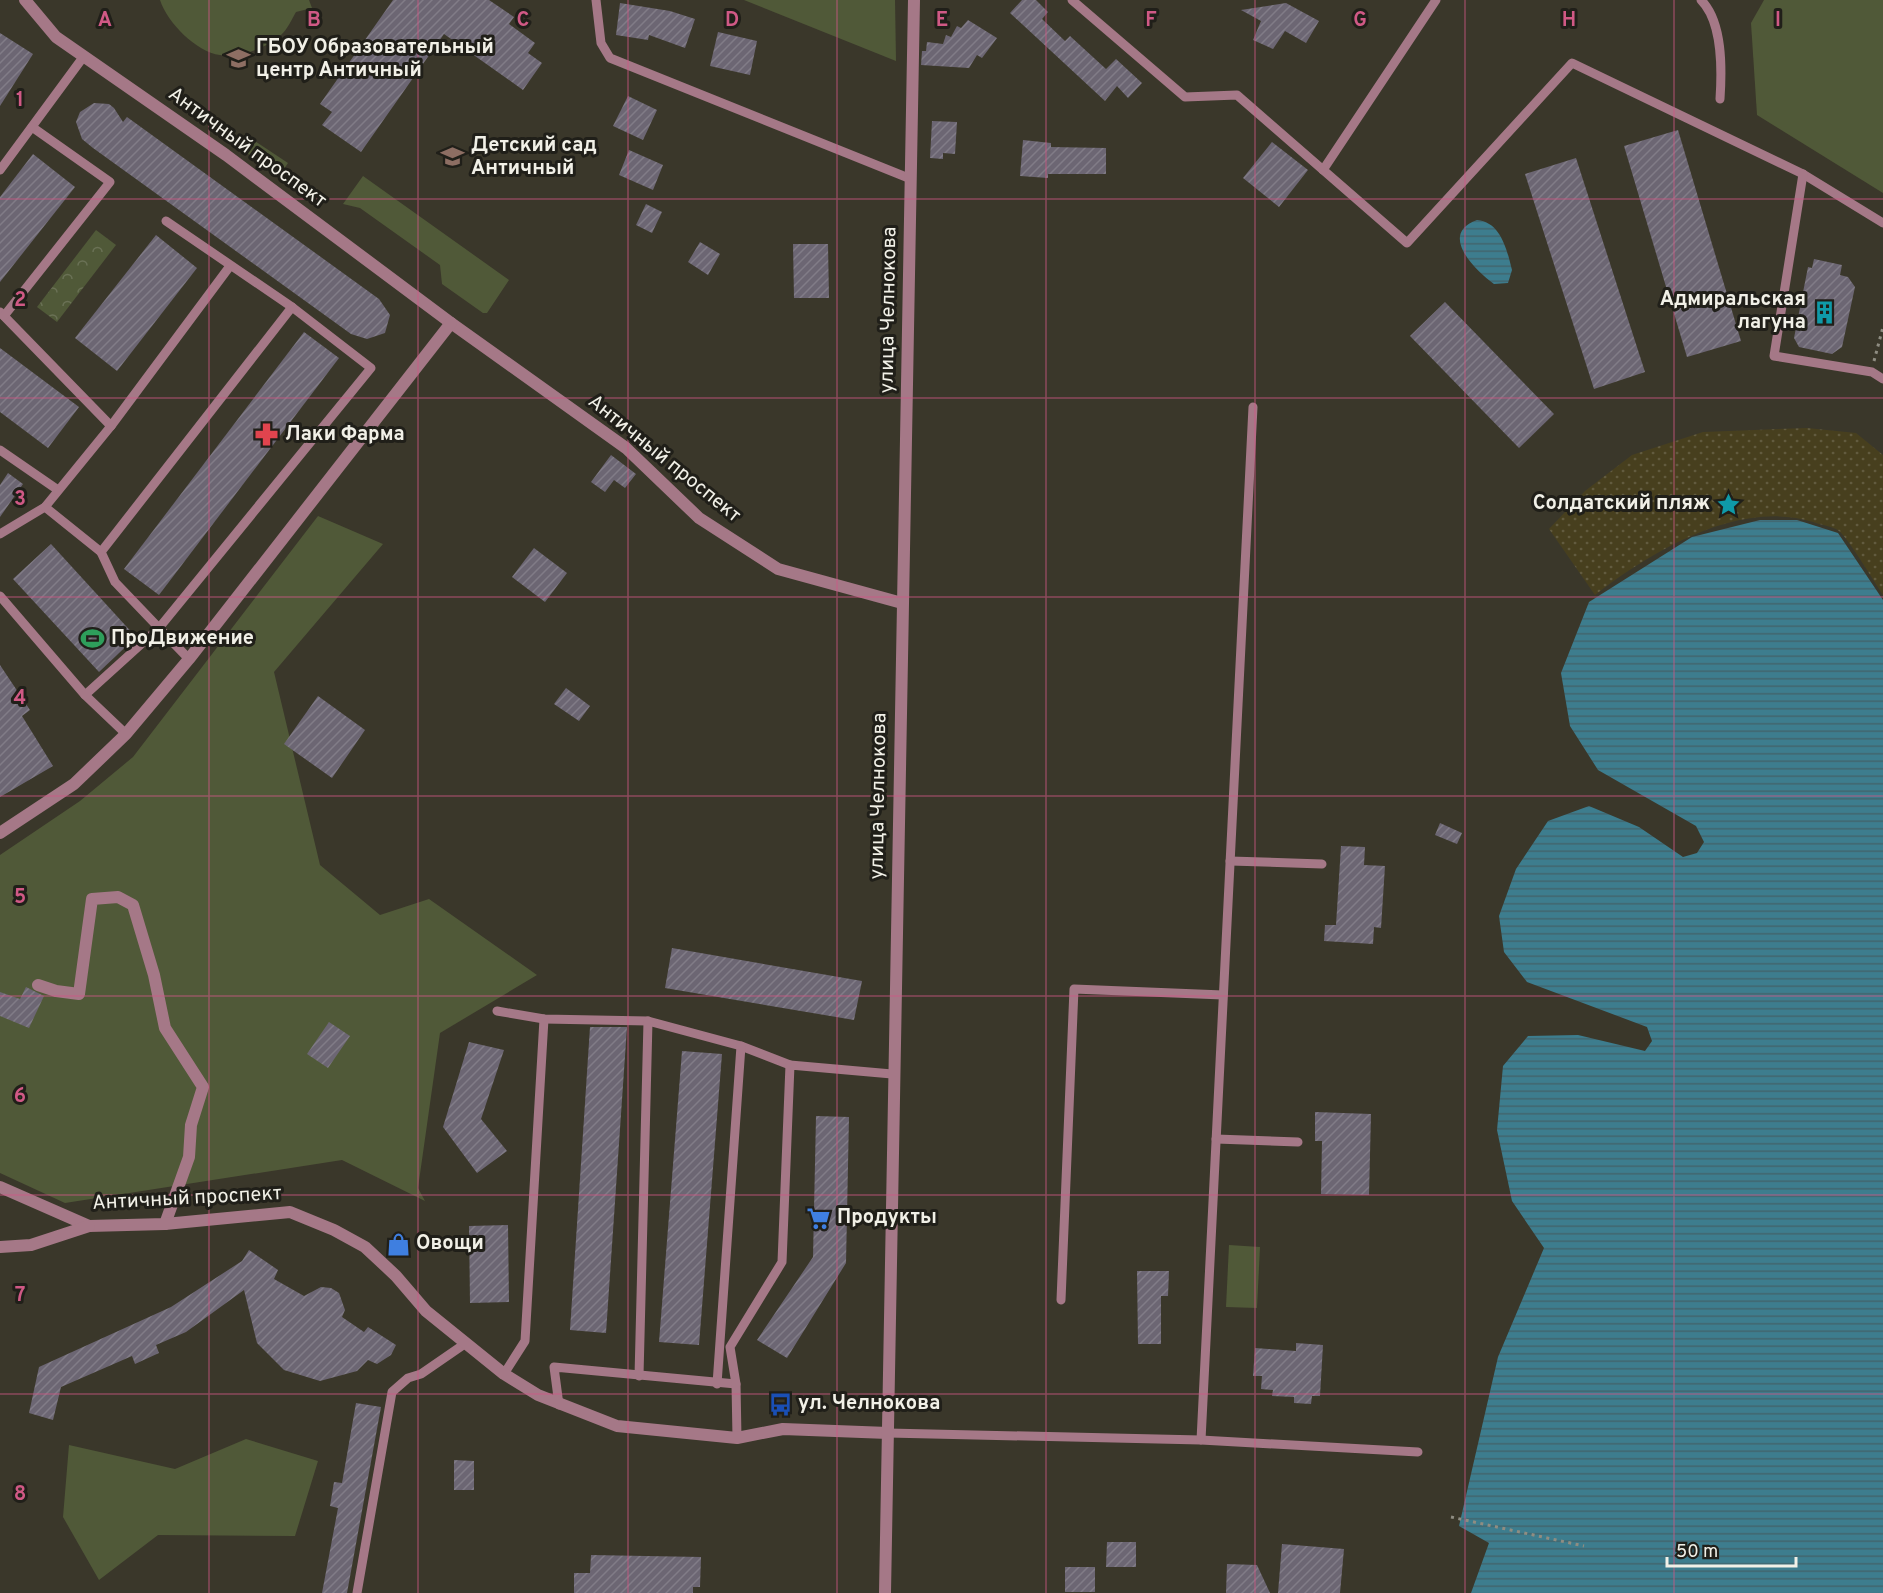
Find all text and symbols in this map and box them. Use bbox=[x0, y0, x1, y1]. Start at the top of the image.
text: A bbox=[98, 8, 112, 34]
text: B bbox=[307, 8, 321, 34]
text: C bbox=[517, 8, 529, 34]
text: D bbox=[725, 8, 739, 34]
text: E bbox=[936, 8, 948, 34]
text: F bbox=[1145, 8, 1157, 34]
text: G bbox=[1353, 8, 1367, 34]
text: H bbox=[1562, 8, 1576, 34]
text: I bbox=[1775, 8, 1781, 34]
place label: ГБОУ Образовательный центр Античный bbox=[256, 35, 494, 84]
school or university icon: ГБОУ Образовательный центр Античный bbox=[225, 46, 251, 72]
street label: Античный проспект bbox=[163, 82, 331, 214]
text: 1 bbox=[16, 88, 24, 114]
place label: Детский сад Античный bbox=[471, 133, 597, 182]
school or university icon: Детский сад Античный bbox=[440, 144, 466, 170]
street label: улица Челнокова bbox=[875, 226, 903, 394]
place label: Адмиральская лагуна bbox=[1660, 287, 1806, 336]
text: 2 bbox=[14, 288, 26, 314]
building icon: Адмиральская лагуна bbox=[1811, 299, 1837, 325]
street label: Античный проспект bbox=[582, 389, 746, 529]
pharmacy icon: Лаки Фарма bbox=[254, 422, 280, 448]
place label: Лаки Фарма bbox=[285, 422, 405, 448]
text: 3 bbox=[14, 487, 26, 513]
place label: Солдатский пляж bbox=[1533, 491, 1710, 517]
place icon: Солдатский пляж bbox=[1715, 491, 1741, 517]
sports icon: ПроДвижение bbox=[80, 626, 106, 652]
place label: ПроДвижение bbox=[111, 626, 254, 652]
text: 4 bbox=[14, 686, 26, 712]
street label: улица Челнокова bbox=[865, 712, 893, 880]
text: 5 bbox=[14, 885, 26, 911]
text: 6 bbox=[14, 1084, 26, 1110]
street label: Античный проспект bbox=[92, 1181, 282, 1217]
supermarket icon: Продукты bbox=[806, 1205, 832, 1231]
place label: Продукты bbox=[837, 1205, 937, 1231]
shop icon: Овощи bbox=[385, 1231, 411, 1257]
place label: Овощи bbox=[416, 1231, 484, 1257]
text: 7 bbox=[15, 1283, 25, 1309]
bus stop icon: ул. Челнокова bbox=[767, 1391, 793, 1417]
place label: ул. Челнокова bbox=[798, 1391, 940, 1417]
text: 8 bbox=[14, 1482, 26, 1508]
scale bar bbox=[1667, 1530, 1796, 1568]
text: 50 m bbox=[1676, 1541, 1718, 1564]

